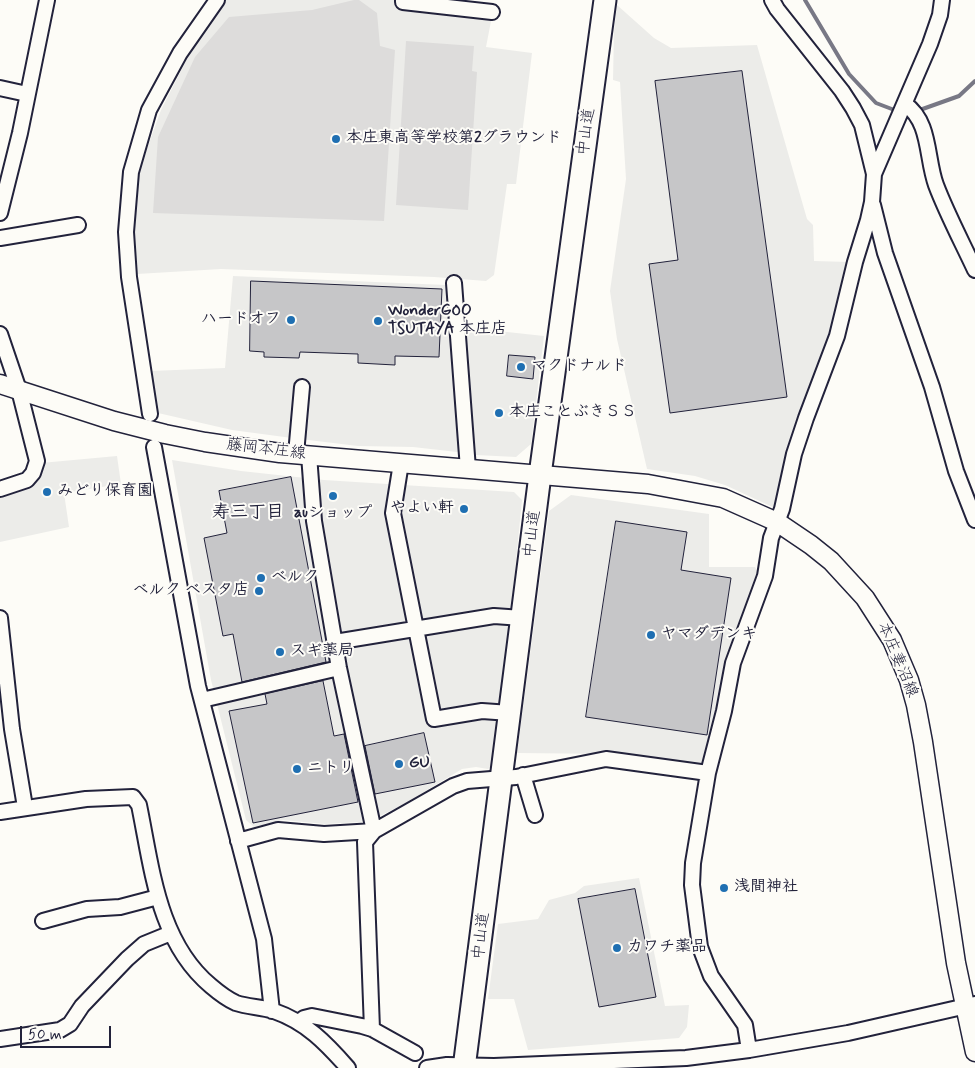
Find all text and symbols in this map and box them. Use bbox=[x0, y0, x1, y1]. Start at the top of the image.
street label: 中山道 bbox=[574, 107, 600, 157]
place label: 本庄東高等学校第2グラウンド bbox=[346, 129, 562, 149]
marker: 本庄東高等学校第2グラウンド bbox=[330, 133, 342, 145]
place label: WonderGOO TSUTAYA 本庄店 bbox=[388, 302, 507, 340]
place label: ハードオフ bbox=[201, 310, 281, 330]
marker: ハードオフ bbox=[285, 314, 297, 326]
marker: WonderGOO TSUTAYA 本庄店 bbox=[372, 315, 384, 327]
place label: マクドナルド bbox=[531, 357, 627, 377]
marker: マクドナルド bbox=[515, 361, 527, 373]
place label: 本庄ことぶきＳＳ bbox=[509, 403, 637, 423]
marker: 本庄ことぶきＳＳ bbox=[493, 407, 505, 419]
street label: 藤岡本庄線 bbox=[225, 436, 307, 464]
place label: みどり保育園 bbox=[57, 482, 153, 502]
marker: みどり保育園 bbox=[41, 486, 53, 498]
marker: auショップ bbox=[327, 490, 339, 502]
place label: やよい軒 bbox=[390, 499, 454, 519]
district label: 寿三丁目 bbox=[212, 502, 284, 524]
marker: やよい軒 bbox=[458, 503, 470, 515]
place label: auショップ bbox=[294, 504, 372, 524]
street label: 中山道 bbox=[521, 509, 545, 559]
place label: ベルク bbox=[271, 568, 319, 588]
marker: ベルク bbox=[255, 572, 267, 584]
place label: ベルク ベスタ店 bbox=[133, 581, 249, 601]
marker: ベルク ベスタ店 bbox=[253, 585, 265, 597]
street label: 本庄妻沼線 bbox=[873, 619, 921, 701]
place label: ヤマダデンキ bbox=[661, 625, 757, 645]
marker: ヤマダデンキ bbox=[645, 629, 657, 641]
place label: スギ薬局 bbox=[290, 642, 354, 662]
marker: スギ薬局 bbox=[274, 646, 286, 658]
place label: GU bbox=[409, 754, 430, 774]
marker: GU bbox=[393, 758, 405, 770]
place label: ニトリ bbox=[307, 759, 355, 779]
marker: ニトリ bbox=[291, 763, 303, 775]
place label: 浅間神社 bbox=[734, 878, 798, 898]
marker: 浅間神社 bbox=[718, 882, 730, 894]
street label: 中山道 bbox=[470, 911, 494, 961]
place label: カワチ薬品 bbox=[627, 938, 707, 958]
marker: カワチ薬品 bbox=[611, 942, 623, 954]
scale bar bbox=[22, 1016, 114, 1048]
text: 50 m bbox=[28, 1025, 62, 1045]

